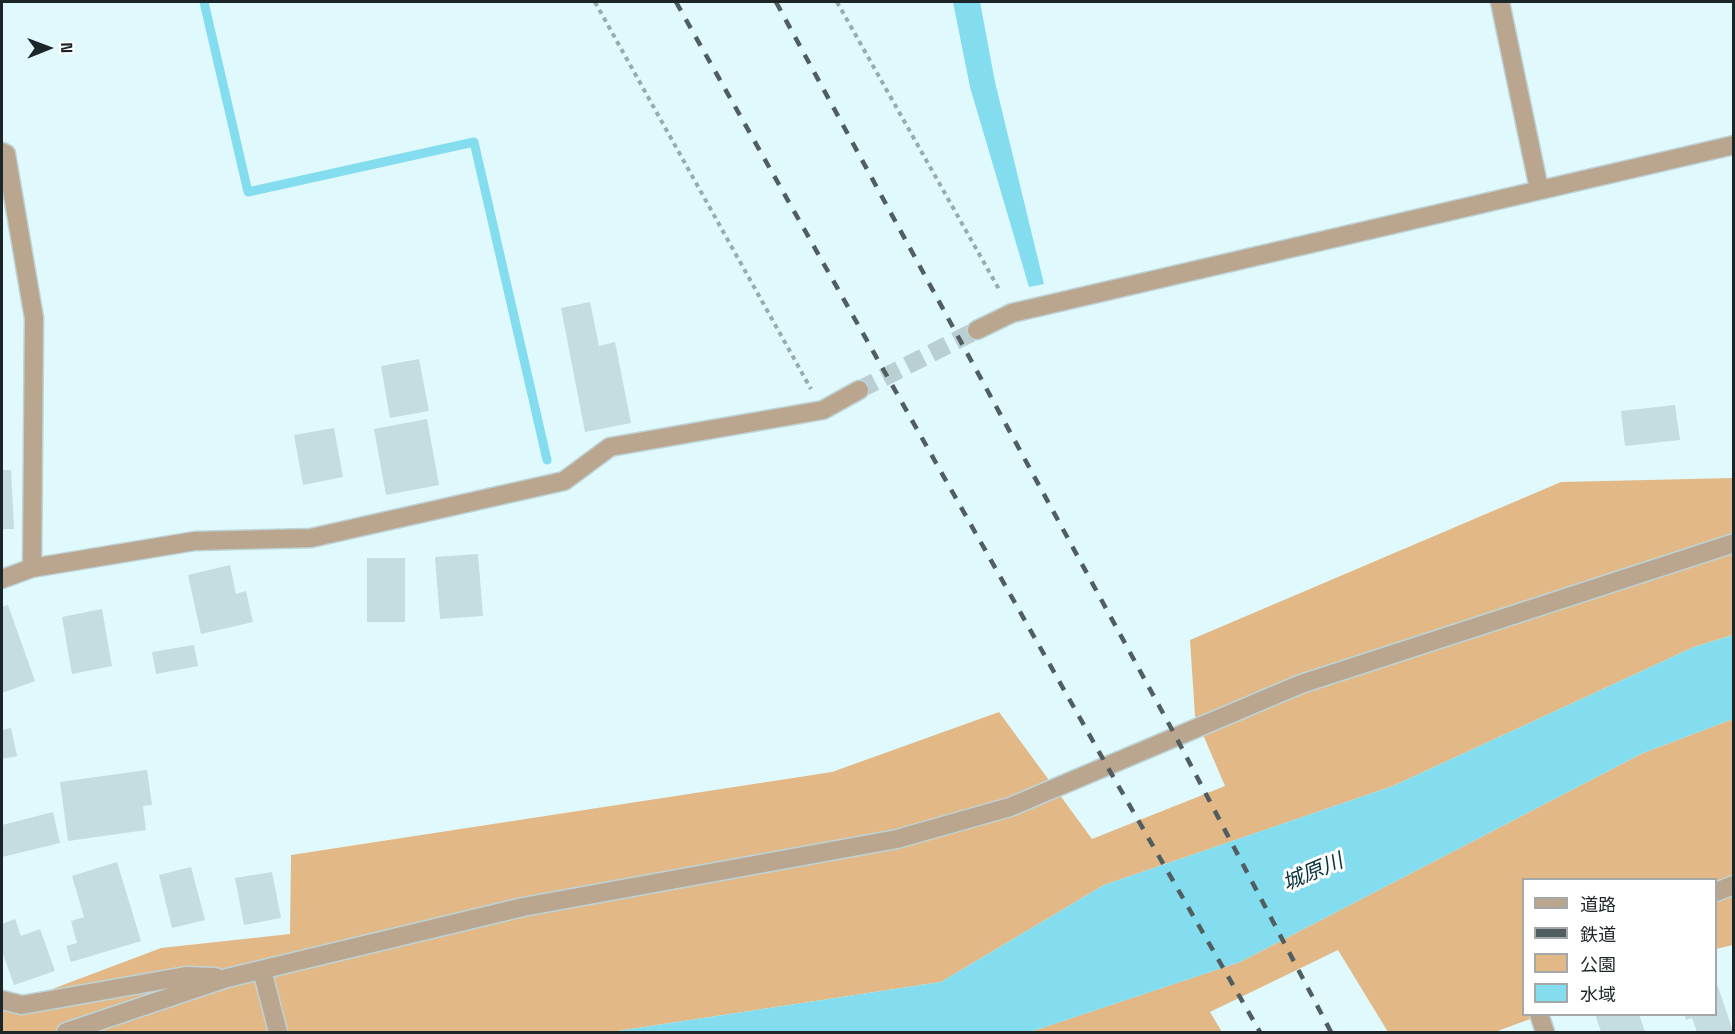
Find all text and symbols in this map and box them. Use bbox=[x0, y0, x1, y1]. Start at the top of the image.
north arrow bbox=[18, 18, 78, 78]
text: N bbox=[56, 42, 77, 53]
water label: 城原川 bbox=[1279, 849, 1347, 897]
legend bbox=[1522, 878, 1717, 1016]
text: 道路 bbox=[1580, 893, 1616, 916]
text: 鉄道 bbox=[1580, 923, 1616, 946]
text: 公園 bbox=[1580, 953, 1616, 976]
text: 水域 bbox=[1580, 983, 1616, 1006]

